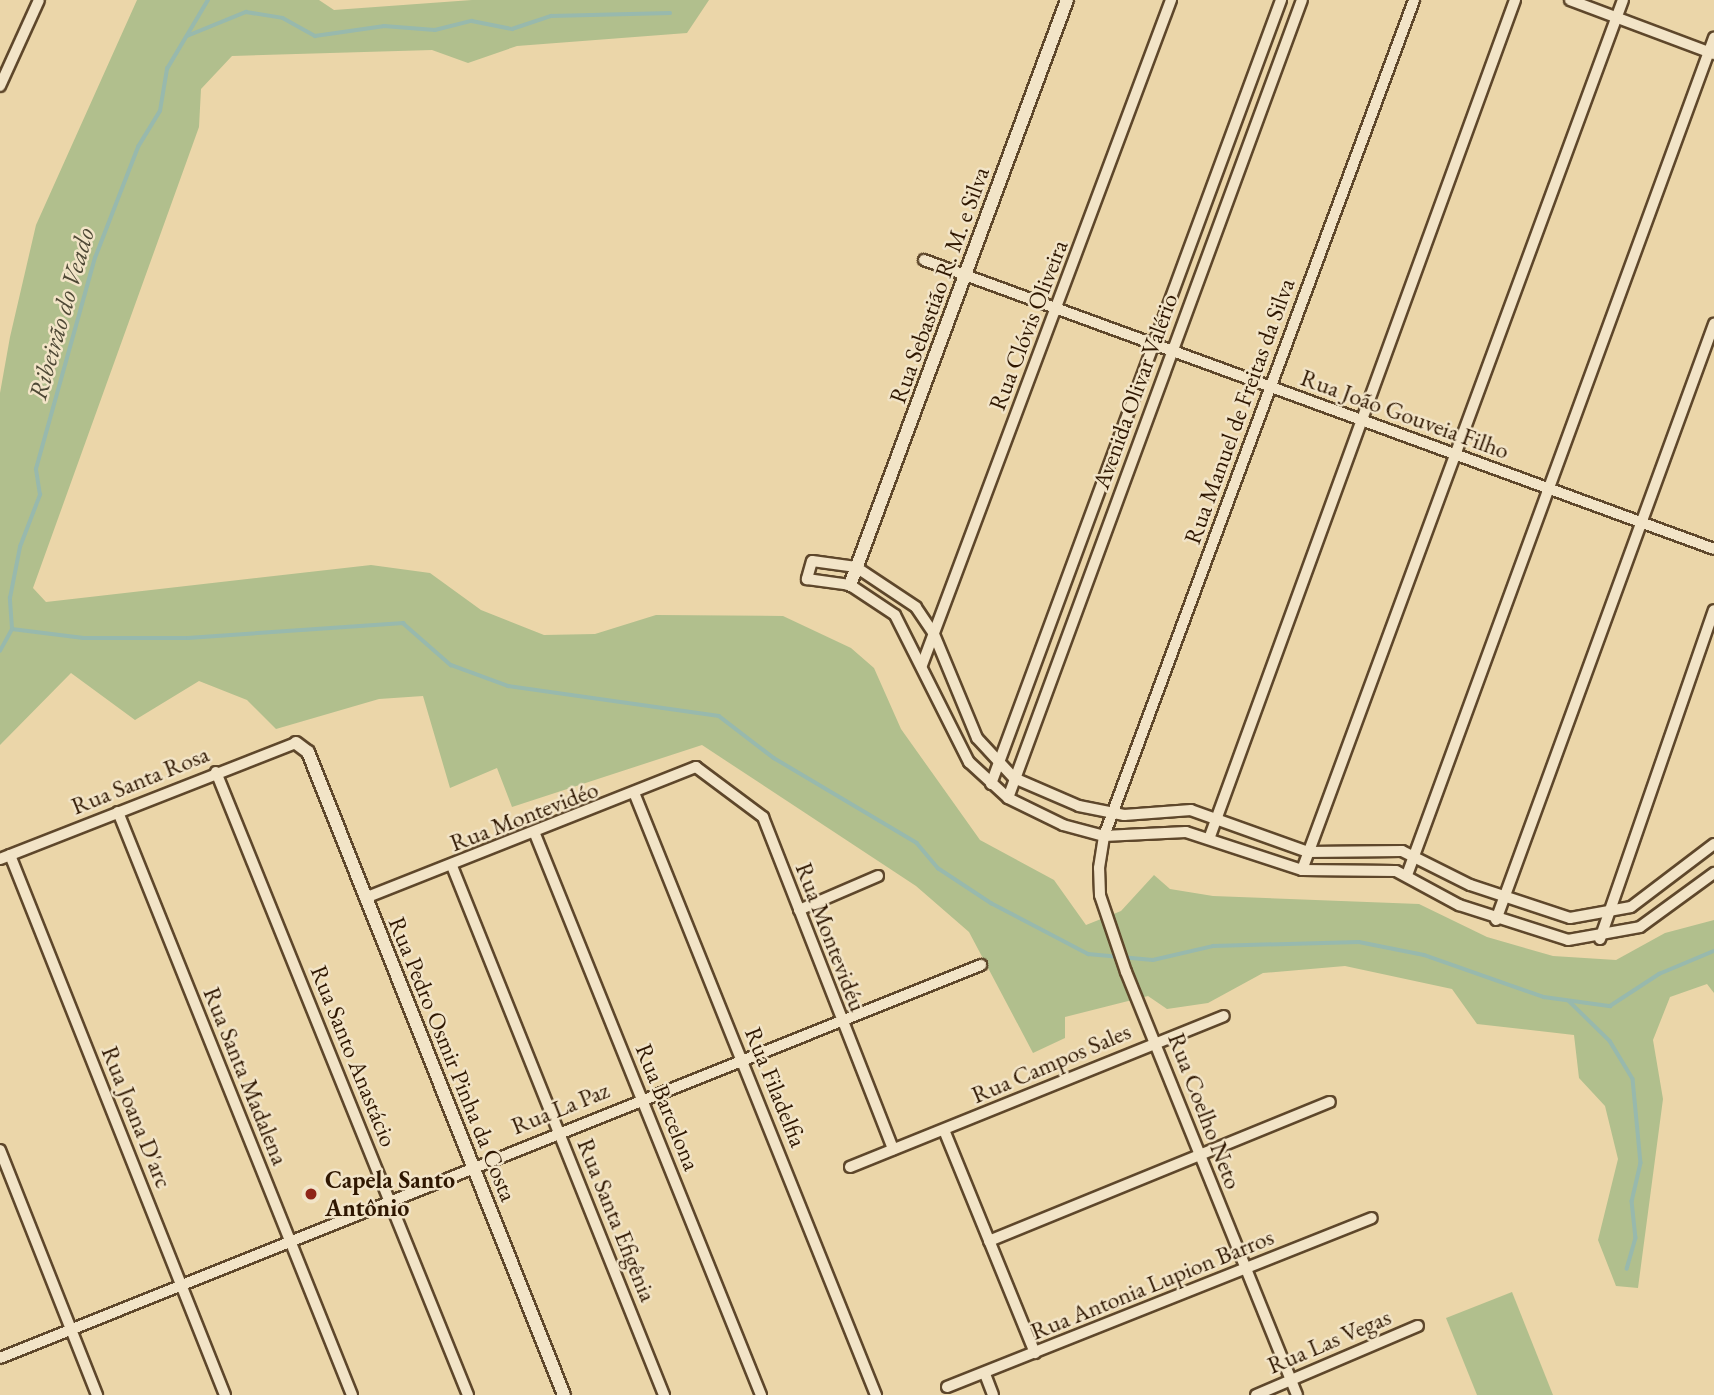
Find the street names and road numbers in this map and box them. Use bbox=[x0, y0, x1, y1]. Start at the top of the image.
street label: Rua Sebastião R. M. e Silva bbox=[883, 163, 995, 407]
street label: Rua Clóvis Oliveira bbox=[982, 236, 1074, 414]
street label: Rua Manuel de Freitas da Silva bbox=[1177, 274, 1301, 548]
street label: Avenida Olivar Valério bbox=[1086, 289, 1184, 493]
street label: Rua João Gouveia Filho bbox=[1297, 363, 1513, 465]
street label: Rua Santa Rosa bbox=[67, 739, 213, 821]
street label: Rua Montevidéo bbox=[446, 775, 602, 857]
street label: Rua Montevidéu bbox=[789, 858, 873, 1016]
street label: Rua Pedro Osmir Pinha da Costa bbox=[383, 912, 523, 1206]
street label: Rua Santo Anastácio bbox=[304, 961, 404, 1151]
street label: Rua Santa Madalena bbox=[197, 983, 295, 1169]
street label: Rua Campos Sales bbox=[967, 1017, 1135, 1109]
street label: Rua Filadelfia bbox=[739, 1023, 813, 1151]
street label: Rua Coelho Neto bbox=[1162, 1029, 1248, 1193]
street label: Rua Barcelona bbox=[629, 1039, 707, 1175]
street label: Rua Joana D'arc bbox=[95, 1042, 179, 1192]
street label: Rua La Paz bbox=[507, 1075, 613, 1141]
street label: Rua Santa Efigênia bbox=[571, 1134, 663, 1306]
street label: Rua Antonia Lupion Barros bbox=[1026, 1222, 1278, 1346]
street label: Rua Las Vegas bbox=[1263, 1302, 1395, 1380]

